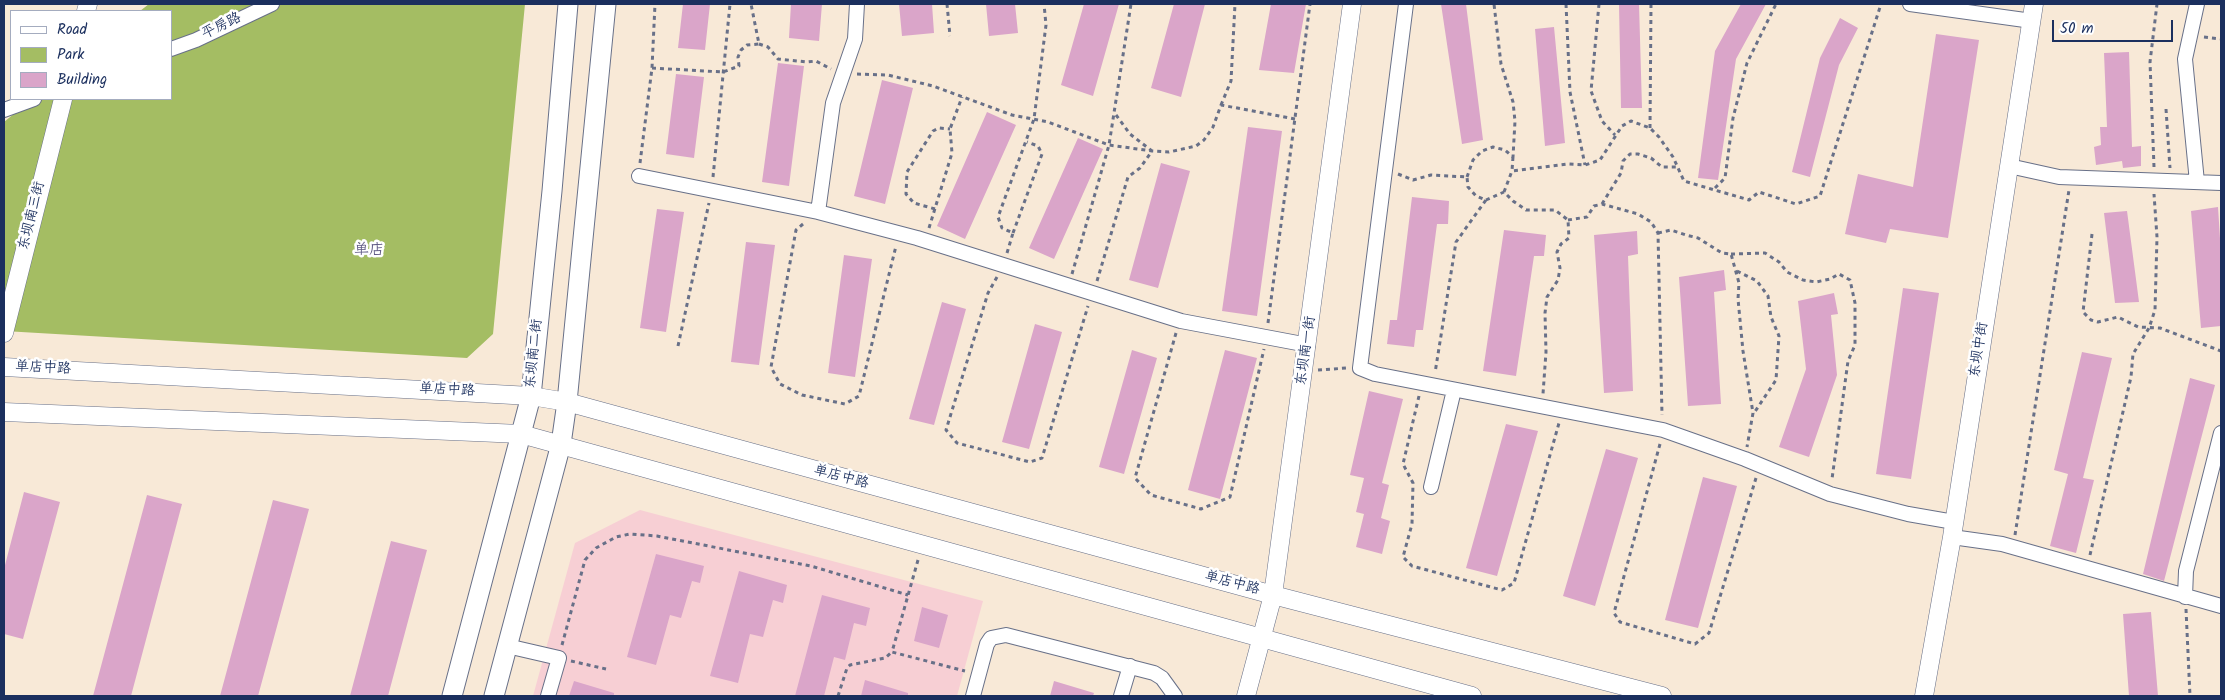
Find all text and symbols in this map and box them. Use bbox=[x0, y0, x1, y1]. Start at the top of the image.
legend bbox=[10, 10, 172, 100]
street label: 平房路 bbox=[199, 10, 245, 44]
scale bar bbox=[2055, 10, 2176, 42]
text: 50 m bbox=[2060, 17, 2094, 41]
text: Road bbox=[57, 18, 87, 42]
text: Park bbox=[57, 43, 84, 67]
text: Building bbox=[57, 68, 107, 92]
street label: 东坝南三街 bbox=[16, 180, 50, 252]
district label: 单店 bbox=[354, 242, 384, 260]
street label: 东坝南一街 bbox=[1294, 315, 1320, 387]
street label: 东坝南二街 bbox=[523, 318, 547, 390]
street label: 东坝中街 bbox=[1967, 321, 1993, 379]
street label: 单店中路 bbox=[15, 359, 71, 379]
street label: 单店中路 bbox=[419, 381, 475, 401]
street label: 单店中路 bbox=[812, 463, 870, 493]
street label: 单店中路 bbox=[1203, 569, 1261, 599]

